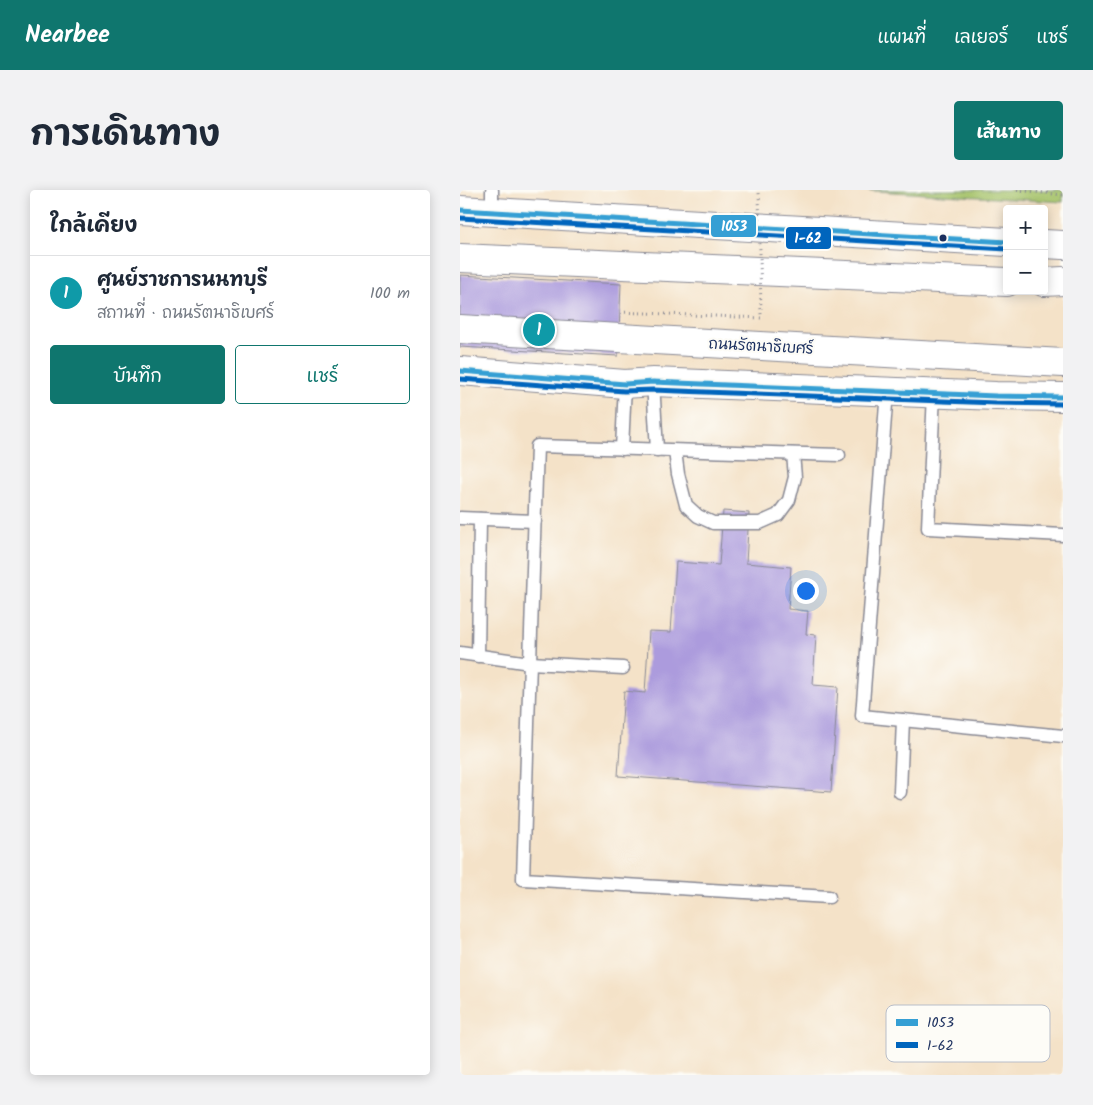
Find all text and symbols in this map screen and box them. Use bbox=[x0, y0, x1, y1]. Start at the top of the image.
text: Nearbee bbox=[25, 16, 110, 55]
text: แผนที่ bbox=[878, 24, 926, 53]
text: เลเยอร์ bbox=[954, 24, 1008, 53]
text: แชร์ bbox=[1036, 24, 1068, 53]
button: เส้นทาง bbox=[954, 101, 1063, 160]
text: การเดินทาง bbox=[30, 108, 220, 164]
map controls bbox=[1003, 205, 1048, 295]
button: + bbox=[1003, 205, 1048, 250]
text: ใกล้เคียง bbox=[50, 210, 137, 243]
line badge: 1053 bbox=[710, 214, 757, 238]
text: 1053 bbox=[721, 216, 747, 238]
line badge: 1-62 bbox=[785, 226, 832, 250]
text: 1-62 bbox=[794, 228, 822, 250]
unlabelled marker bbox=[938, 233, 948, 243]
button: − bbox=[1003, 250, 1048, 295]
text: ศูนย์ราชการนนทบุรี bbox=[97, 266, 267, 296]
text: 1 bbox=[64, 281, 68, 306]
text: 100 m bbox=[370, 281, 410, 306]
text: สถานที่ · ถนนรัตนาธิเบศร์ bbox=[97, 301, 274, 326]
pin: 1 bbox=[523, 311, 555, 349]
street label: ถนนรัตนาธิเบศร์ bbox=[708, 332, 815, 362]
button: บันทึก bbox=[50, 345, 225, 404]
button: แชร์ bbox=[235, 345, 410, 404]
your location bbox=[793, 578, 819, 604]
legend bbox=[886, 1005, 1050, 1062]
text: 1053 bbox=[927, 1012, 954, 1034]
text: 1-62 bbox=[927, 1035, 954, 1057]

